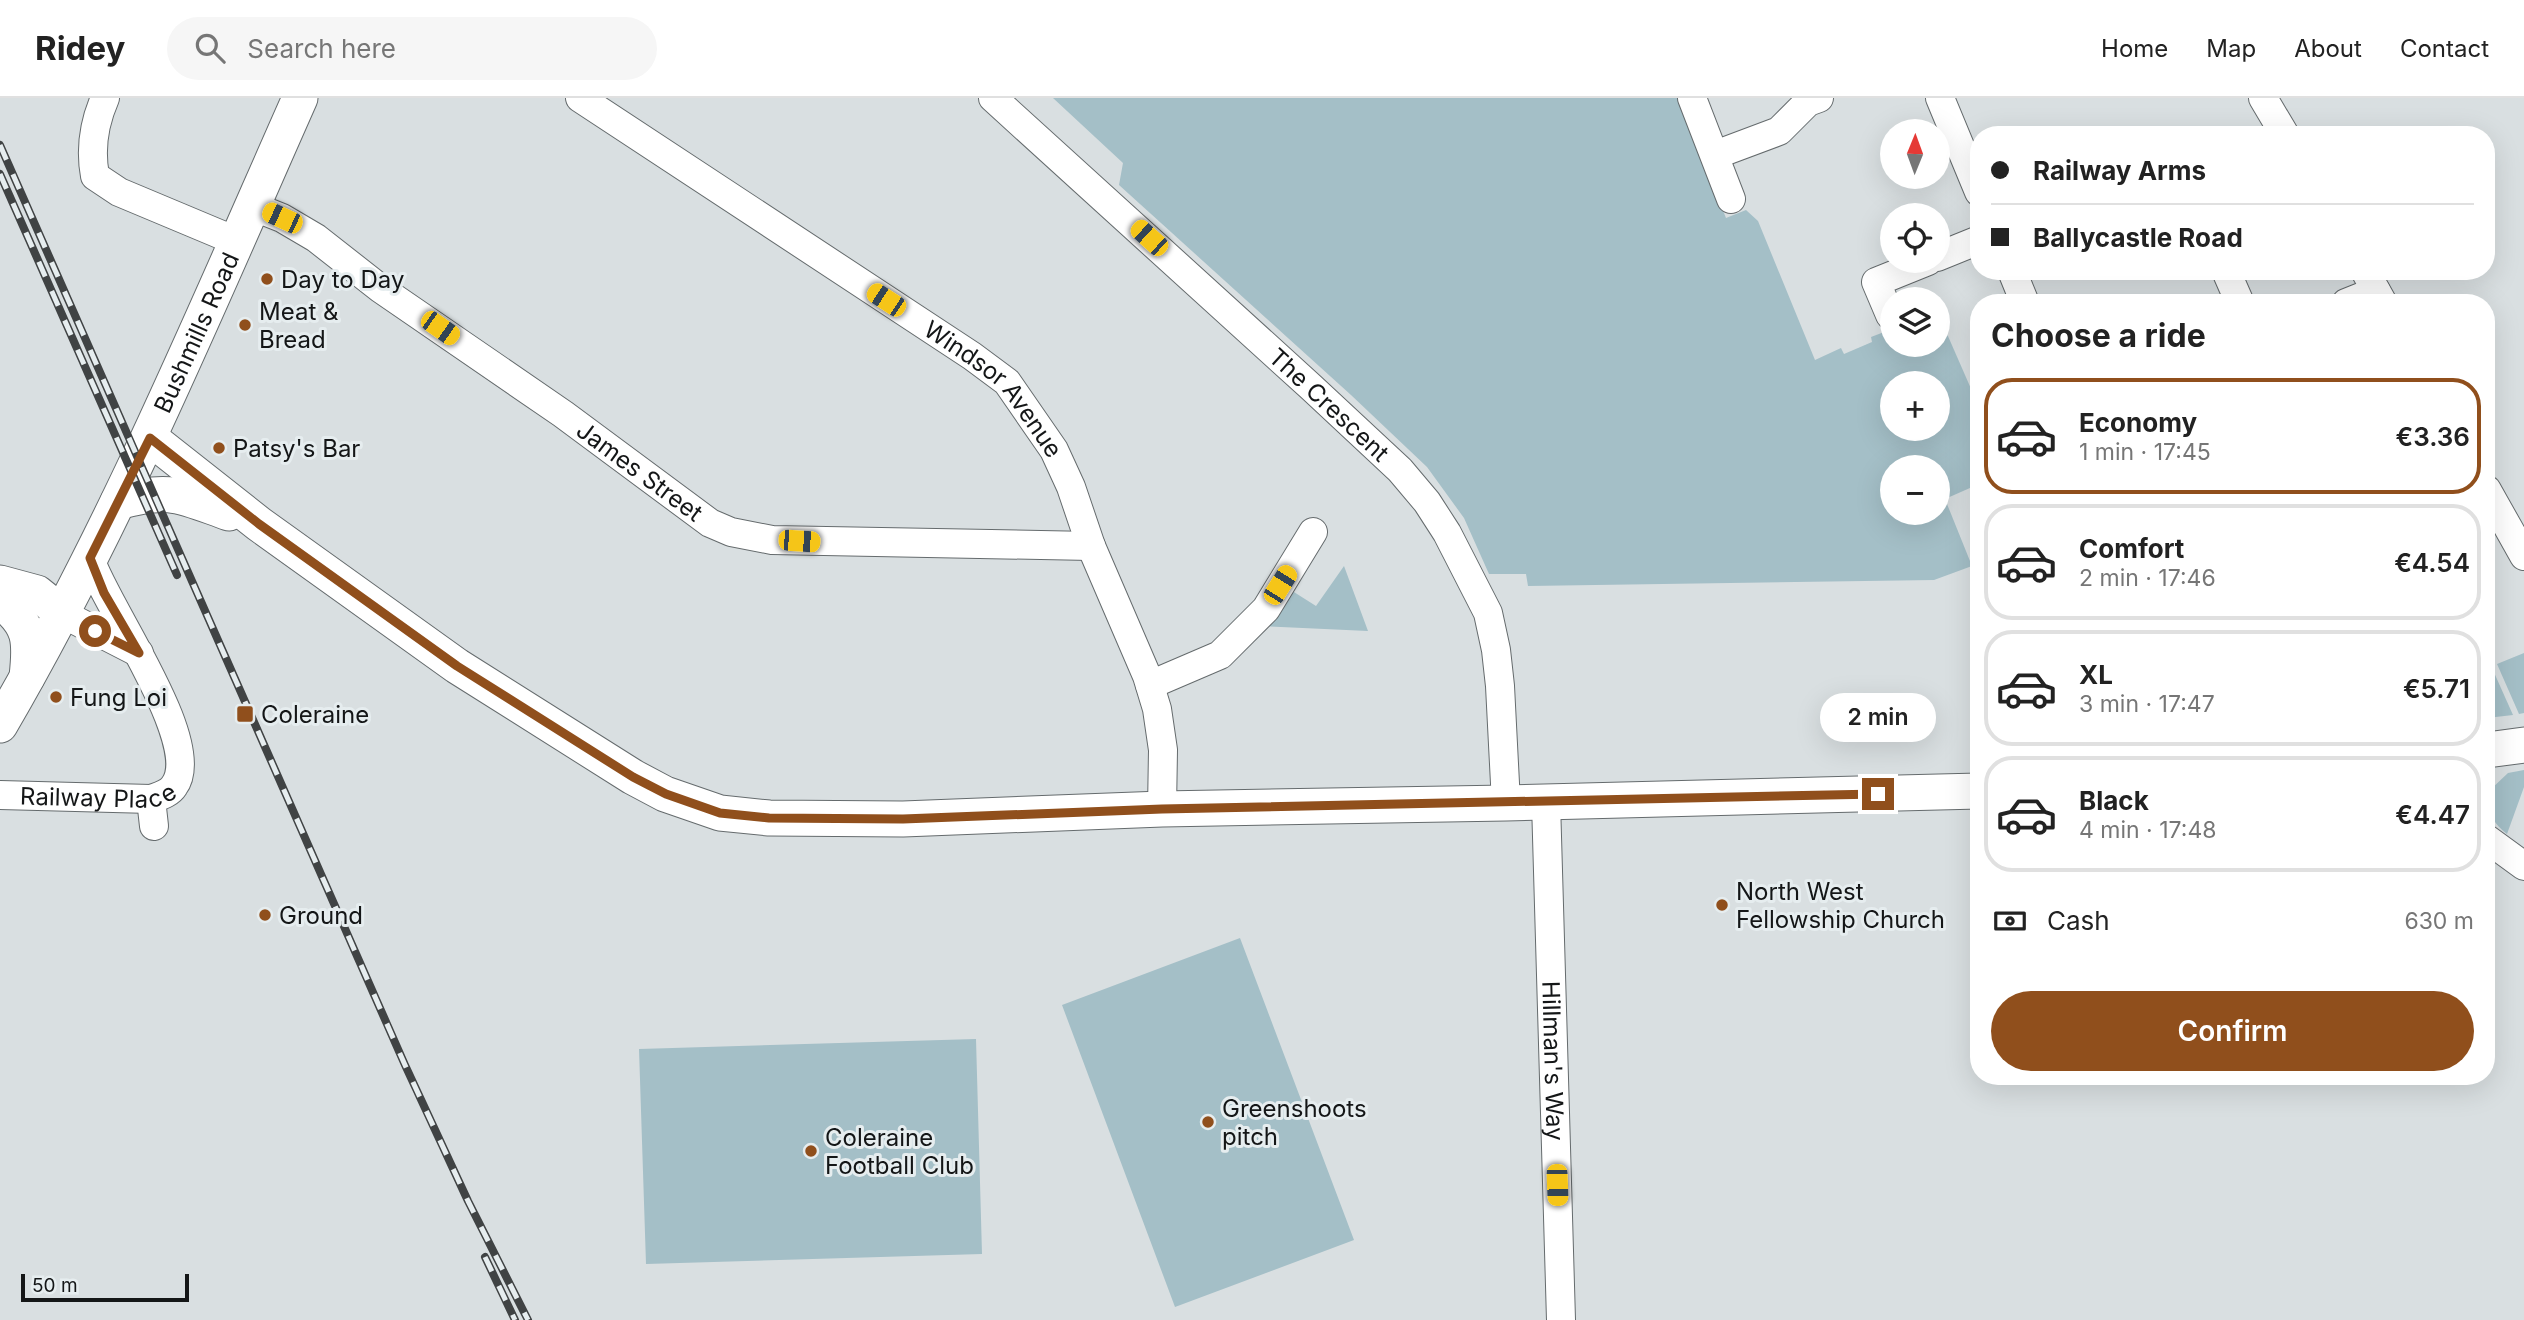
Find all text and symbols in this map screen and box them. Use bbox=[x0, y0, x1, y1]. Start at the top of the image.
search box bbox=[167, 17, 657, 80]
text: Ridey bbox=[35, 28, 125, 68]
icon: search bbox=[191, 29, 229, 67]
text: Search here bbox=[247, 33, 396, 64]
text: Home bbox=[2101, 34, 2168, 63]
text: Map bbox=[2206, 34, 2256, 63]
text: About bbox=[2294, 34, 2362, 63]
text: Contact bbox=[2400, 34, 2489, 63]
north arrow bbox=[1880, 119, 1950, 189]
map controls bbox=[1880, 119, 1950, 525]
text: Railway Arms bbox=[2033, 155, 2206, 186]
car bbox=[259, 200, 306, 236]
button: locate bbox=[1880, 203, 1950, 273]
car bbox=[1127, 216, 1172, 260]
text: Ballycastle Road bbox=[2033, 222, 2243, 253]
street label: Bushmills Road bbox=[148, 248, 245, 417]
place label: Day to Day bbox=[281, 265, 404, 294]
marker: Day to Day bbox=[259, 271, 275, 287]
car bbox=[863, 280, 910, 320]
button: layers bbox=[1880, 287, 1950, 357]
place label: Meat & Bread bbox=[259, 297, 339, 354]
car bbox=[417, 307, 464, 349]
street label: Windsor Avenue bbox=[919, 314, 1069, 463]
text: Choose a ride bbox=[1991, 316, 2206, 355]
marker: Meat & Bread bbox=[237, 317, 253, 333]
street label: The Crescent bbox=[1263, 342, 1395, 467]
button: + bbox=[1880, 371, 1950, 441]
icon: car bbox=[1995, 405, 2058, 468]
text: Economy bbox=[2079, 407, 2197, 438]
street label: James Street bbox=[571, 415, 709, 527]
text: €3.36 bbox=[2396, 421, 2470, 452]
place label: Patsy's Bar bbox=[233, 434, 360, 463]
text: 1 min · 17:45 bbox=[2079, 438, 2211, 466]
marker: Patsy's Bar bbox=[211, 440, 227, 456]
button: − bbox=[1880, 455, 1950, 525]
car bbox=[778, 529, 821, 553]
icon: car bbox=[1995, 531, 2058, 594]
text: Comfort bbox=[2079, 533, 2184, 564]
text: €4.54 bbox=[2394, 547, 2470, 578]
car bbox=[1260, 562, 1301, 608]
text: 2 min · 17:46 bbox=[2079, 564, 2216, 592]
route start bbox=[79, 615, 111, 647]
icon: car bbox=[1995, 657, 2058, 720]
text: XL bbox=[2079, 659, 2113, 690]
text: €5.71 bbox=[2403, 673, 2470, 704]
place label: Fung Loi bbox=[70, 683, 167, 712]
marker: Fung Loi bbox=[48, 689, 64, 705]
text: 3 min · 17:47 bbox=[2079, 690, 2215, 718]
callout: 2 min bbox=[1820, 692, 1936, 742]
place label: Coleraine bbox=[261, 700, 369, 729]
text: 2 min bbox=[1848, 703, 1908, 731]
marker: Coleraine bbox=[235, 704, 255, 724]
street label: Railway Place bbox=[20, 776, 181, 814]
route end bbox=[1862, 778, 1894, 810]
icon: car bbox=[1995, 783, 2058, 846]
text: Black bbox=[2079, 785, 2149, 816]
text: €4.47 bbox=[2395, 799, 2470, 830]
text: 4 min · 17:48 bbox=[2079, 816, 2217, 844]
place label: North West Fellowship Church bbox=[1736, 877, 1945, 934]
marker: North West Fellowship Church bbox=[1714, 897, 1730, 913]
place label: Ground bbox=[279, 901, 363, 930]
icon: cash bbox=[1991, 902, 2029, 940]
text: Cash bbox=[2047, 905, 2110, 936]
marker: Ground bbox=[257, 907, 273, 923]
text: 630 m bbox=[2404, 907, 2474, 935]
street label: Hillman's Way bbox=[1537, 981, 1570, 1141]
button: Confirm bbox=[1991, 991, 2474, 1071]
place label: Greenshoots pitch bbox=[1222, 1094, 1367, 1151]
marker: Greenshoots pitch bbox=[1200, 1114, 1216, 1130]
place label: Coleraine Football Club bbox=[825, 1123, 974, 1180]
marker: Coleraine Football Club bbox=[803, 1143, 819, 1159]
car bbox=[1546, 1164, 1569, 1206]
scale bar bbox=[21, 1271, 189, 1303]
text: 50 m bbox=[32, 1274, 78, 1297]

